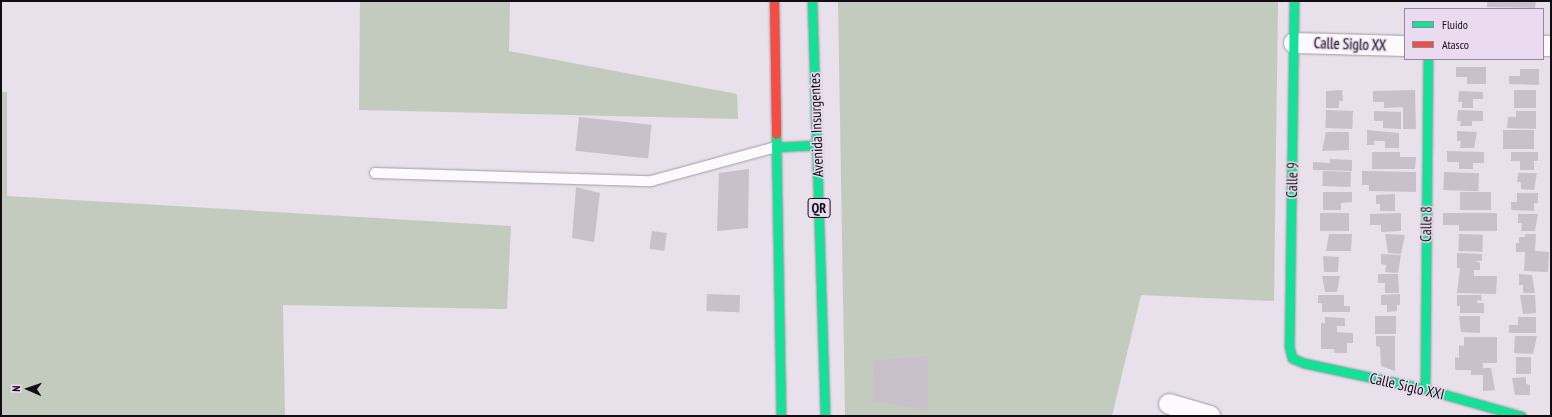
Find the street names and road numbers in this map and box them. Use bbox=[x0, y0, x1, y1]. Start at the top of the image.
street label: Calle Siglo XX bbox=[1313, 34, 1387, 54]
street label: Avenida Insurgentes bbox=[805, 72, 827, 178]
street label: Calle 9 bbox=[1283, 162, 1301, 198]
road number: QR bbox=[807, 196, 831, 220]
street label: Calle 8 bbox=[1417, 206, 1435, 242]
street label: Calle Siglo XXI bbox=[1368, 369, 1446, 403]

